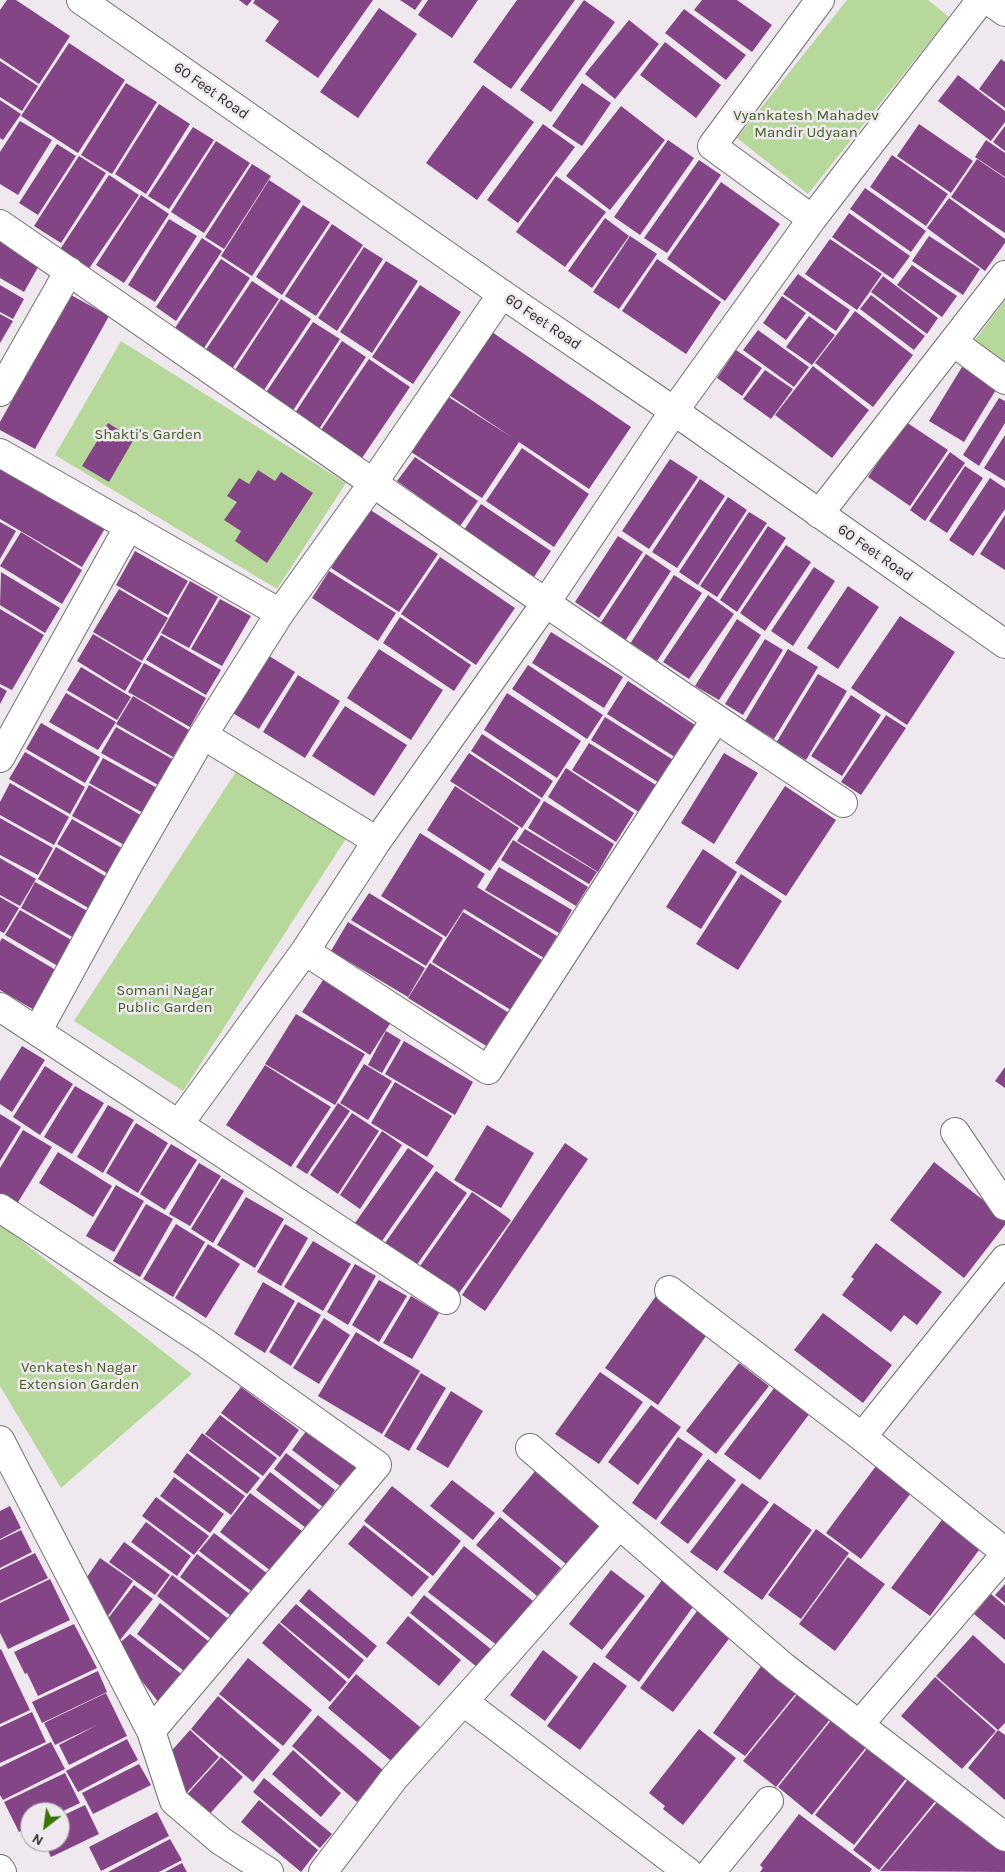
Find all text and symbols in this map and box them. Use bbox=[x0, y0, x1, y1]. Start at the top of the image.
street label: 60 Feet Road bbox=[170, 58, 252, 124]
park label: Vyankatesh Mahadev Mandir Udyaan bbox=[733, 107, 879, 142]
street label: 60 Feet Road bbox=[502, 290, 584, 354]
park label: Shakti's Garden bbox=[94, 426, 202, 444]
street label: 60 Feet Road bbox=[834, 520, 916, 586]
park label: Somani Nagar Public Garden bbox=[116, 982, 214, 1017]
park label: Venkatesh Nagar Extension Garden bbox=[19, 1359, 139, 1394]
north arrow bbox=[20, 1802, 70, 1852]
text: N bbox=[29, 1830, 46, 1849]

